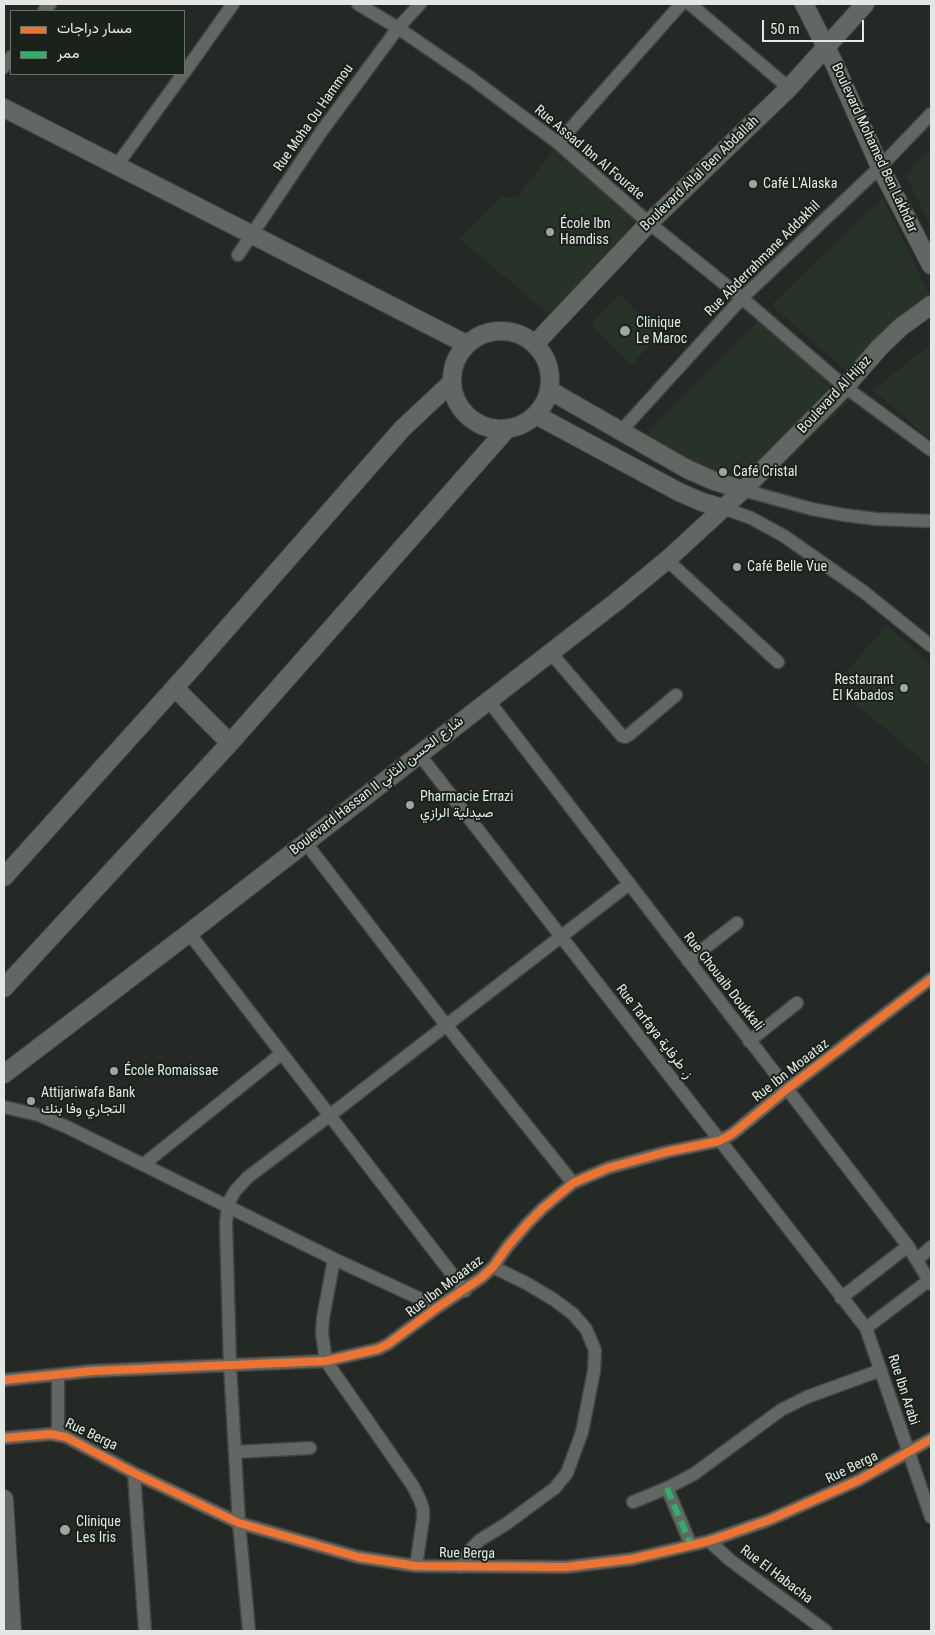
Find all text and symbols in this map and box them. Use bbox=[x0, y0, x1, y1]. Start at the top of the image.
legend bbox=[10, 10, 185, 75]
scale bar bbox=[765, 10, 868, 42]
text: مسار دراجات bbox=[57, 19, 132, 37]
text: 50 m bbox=[770, 20, 800, 38]
text: ممر bbox=[57, 44, 79, 62]
street label: Rue Moha Ou Hammou bbox=[271, 61, 357, 175]
street label: Boulevard Mohamed Ben Lakhdar bbox=[827, 61, 921, 235]
street label: Rue Assad Ibn Al Fourate bbox=[531, 102, 647, 204]
street label: Boulevard Allal Ben Abdallah bbox=[637, 113, 763, 235]
place label: Café L'Alaska bbox=[763, 176, 837, 192]
marker: Café L'Alaska bbox=[747, 178, 759, 190]
street label: Rue Abderrahmane Addakhil bbox=[702, 198, 824, 320]
place label: École Ibn Hamdiss bbox=[560, 216, 610, 248]
marker: École Ibn Hamdiss bbox=[544, 226, 556, 238]
place label: Clinique Le Maroc bbox=[636, 315, 687, 348]
marker: Clinique Le Maroc bbox=[618, 324, 632, 338]
street label: Boulevard Al Hijaz bbox=[795, 353, 875, 437]
place label: Café Cristal bbox=[733, 464, 798, 480]
marker: Café Cristal bbox=[717, 466, 729, 478]
place label: Café Belle Vue bbox=[747, 559, 827, 575]
marker: Café Belle Vue bbox=[731, 561, 743, 573]
place label: Restaurant El Kabados bbox=[832, 672, 894, 704]
marker: Restaurant El Kabados bbox=[898, 682, 910, 694]
street label: Boulevard Hassan II شارع الحسن الثاني bbox=[287, 713, 467, 859]
place label: Pharmacie Errazi صيدلية الرازي bbox=[420, 789, 513, 822]
marker: Pharmacie Errazi صيدلية الرازي bbox=[404, 799, 416, 811]
street label: Rue Chouaib Doukkali bbox=[679, 930, 767, 1034]
street label: Rue Tarfaya ز. طرفاية bbox=[612, 981, 696, 1083]
street label: Rue Ibn Moaataz bbox=[749, 1036, 833, 1106]
place label: École Romaissae bbox=[124, 1063, 218, 1079]
marker: École Romaissae bbox=[108, 1065, 120, 1077]
place label: Attijariwafa Bank التجاري وفا بنك bbox=[41, 1085, 135, 1118]
marker: Attijariwafa Bank التجاري وفا بنك bbox=[25, 1095, 37, 1107]
street label: Rue Ibn Moaataz bbox=[403, 1252, 487, 1322]
street label: Rue Ibn Arabi bbox=[884, 1353, 922, 1427]
street label: Rue Berga bbox=[62, 1416, 120, 1454]
street label: Rue Berga bbox=[823, 1448, 881, 1488]
place label: Clinique Les Iris bbox=[76, 1514, 121, 1546]
marker: Clinique Les Iris bbox=[58, 1523, 72, 1537]
street label: Rue El Habacha bbox=[736, 1542, 816, 1608]
street label: Rue Berga bbox=[439, 1545, 495, 1563]

